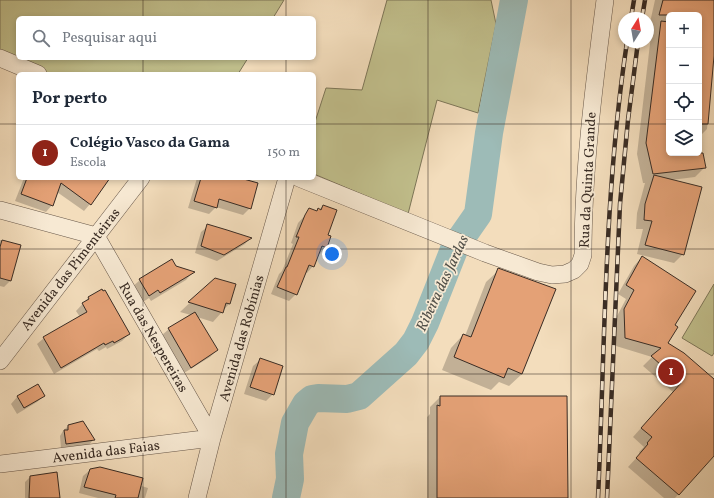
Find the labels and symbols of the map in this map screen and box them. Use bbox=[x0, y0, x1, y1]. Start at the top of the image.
north arrow bbox=[618, 12, 654, 48]
street label: Rua da Quinta Grande bbox=[575, 111, 602, 249]
street label: Avenida das Pimenteiras bbox=[17, 205, 125, 335]
water label: Ribeira das Jardas bbox=[412, 232, 475, 335]
your location bbox=[322, 244, 342, 264]
street label: Avenida das Robínias bbox=[215, 273, 270, 404]
street label: Rua das Nespereiras bbox=[113, 279, 192, 396]
pin: 1 bbox=[658, 357, 684, 387]
street label: Avenida das Faias bbox=[51, 436, 161, 469]

